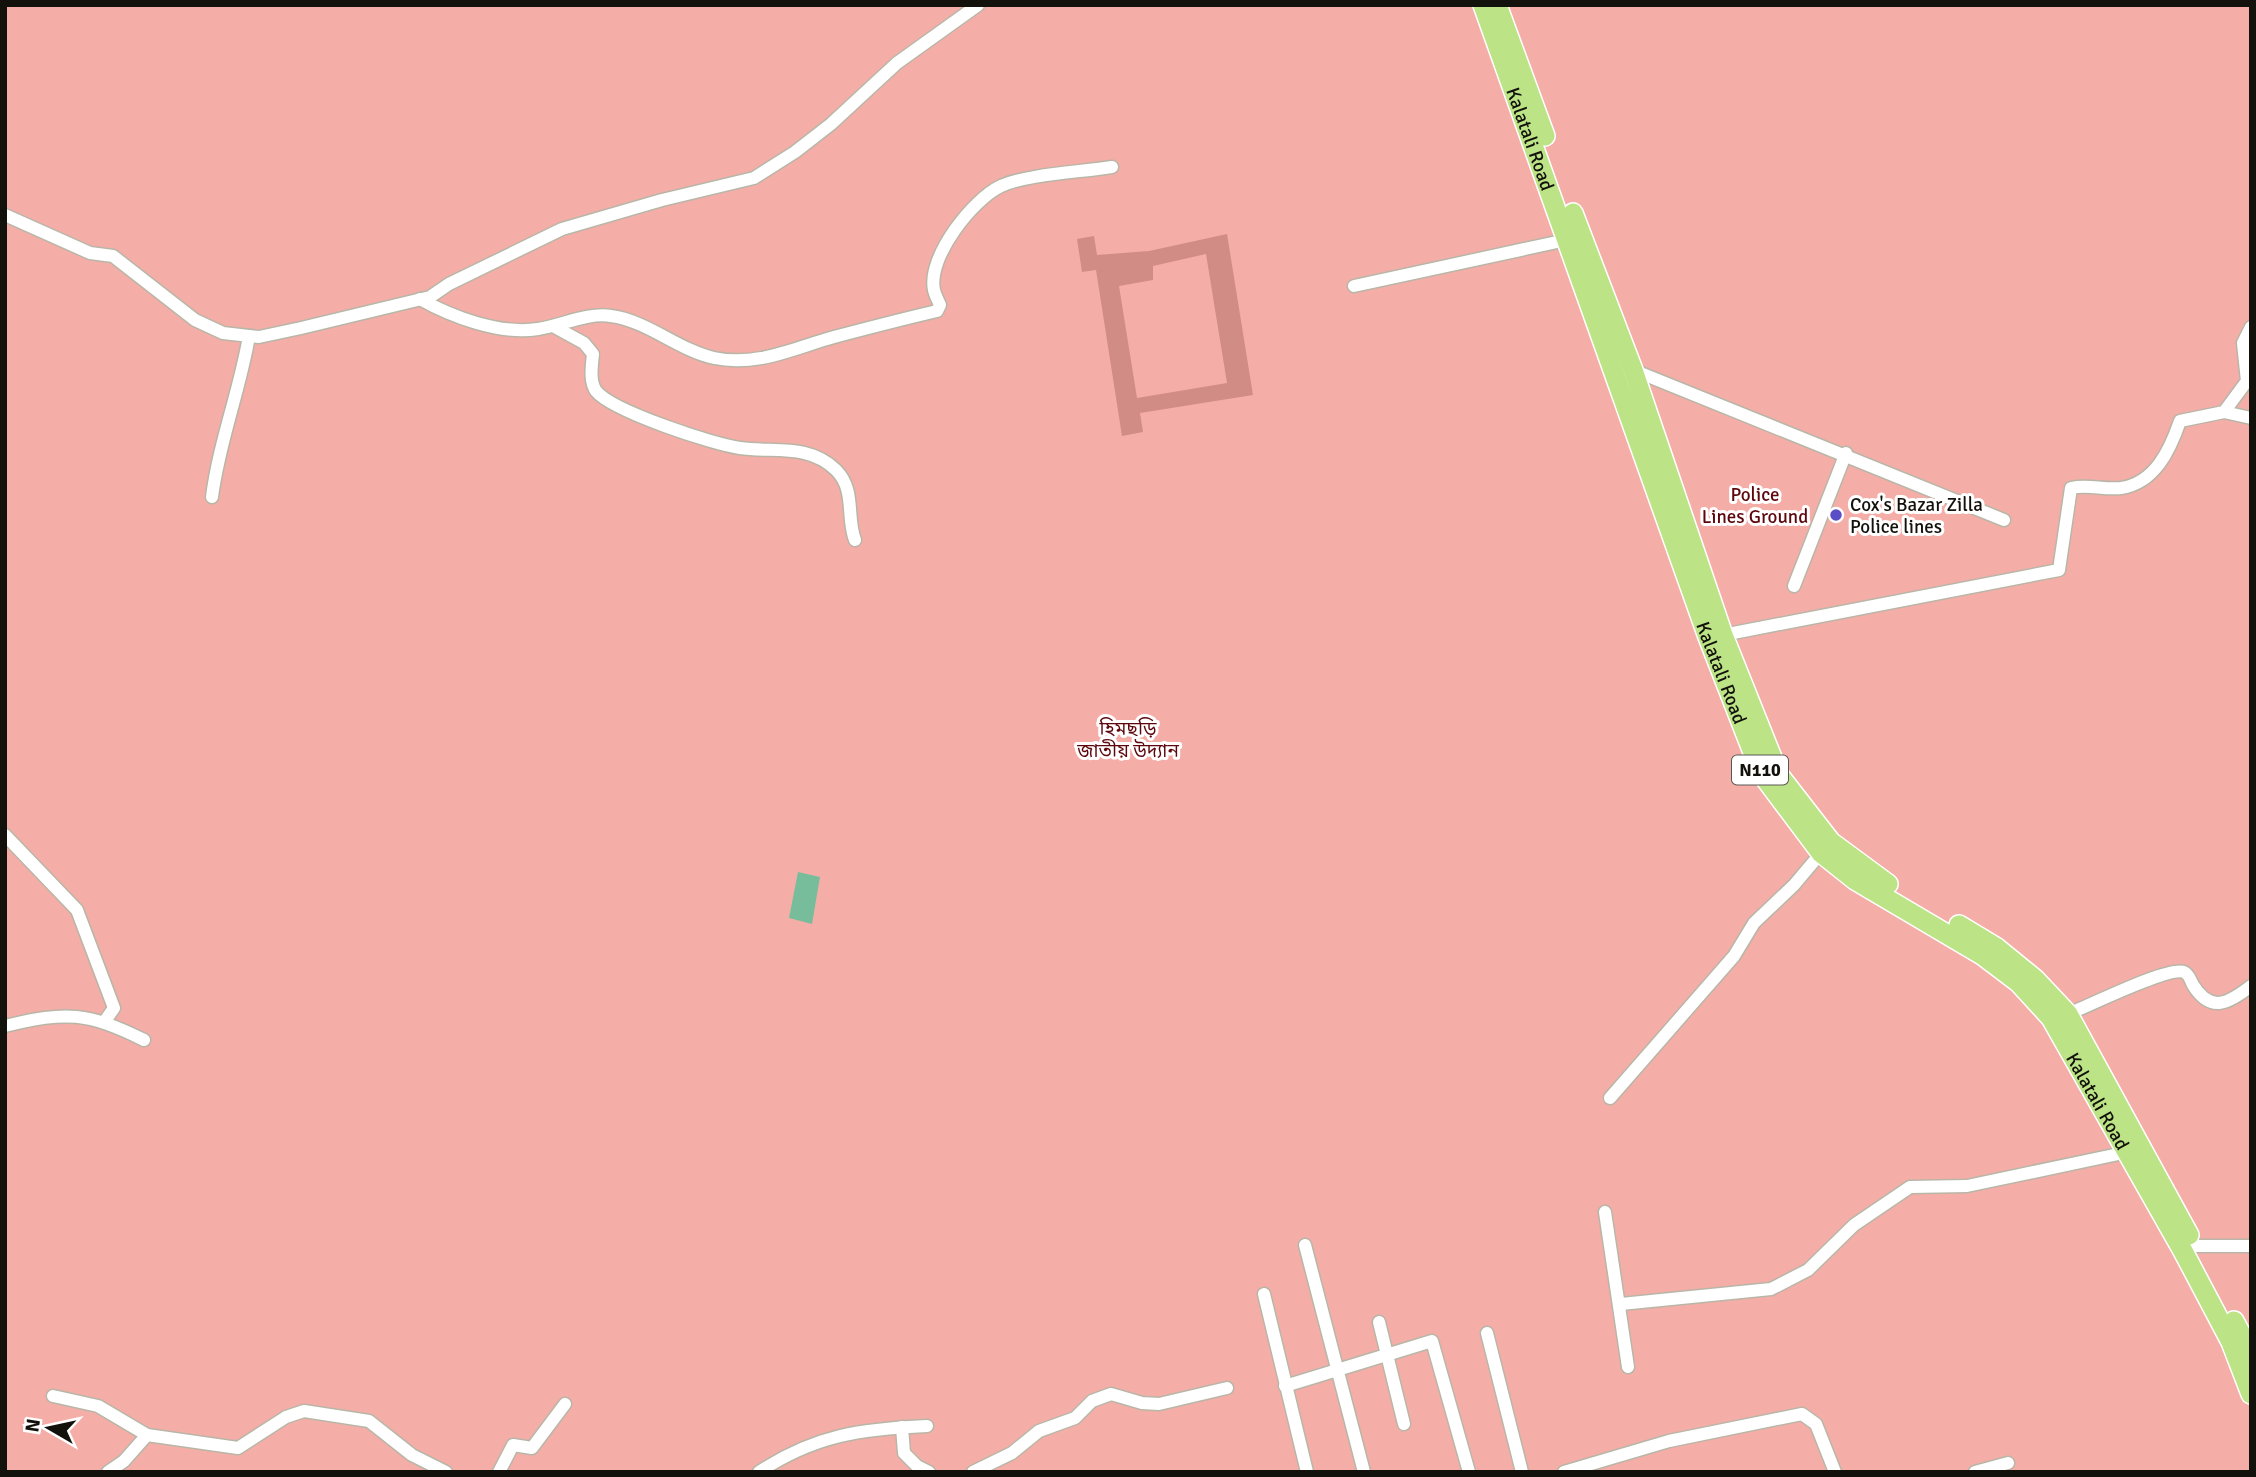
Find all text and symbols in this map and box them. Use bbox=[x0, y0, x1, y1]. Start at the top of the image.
street label: Kalatali Road bbox=[1500, 84, 1559, 194]
park label: Police Lines Ground bbox=[1702, 483, 1808, 529]
place label: Cox's Bazar Zilla Police lines bbox=[1850, 493, 1983, 539]
marker: Cox's Bazar Zilla Police lines bbox=[1828, 507, 1844, 523]
street label: Kalatali Road bbox=[1690, 618, 1752, 728]
park label: হিমছড়ি জাতীয় উদ্যান bbox=[1076, 717, 1179, 763]
road number: N110 bbox=[1732, 756, 1788, 784]
street label: Kalatali Road bbox=[2060, 1049, 2134, 1154]
north arrow bbox=[14, 1393, 84, 1463]
text: N bbox=[20, 1417, 46, 1434]

